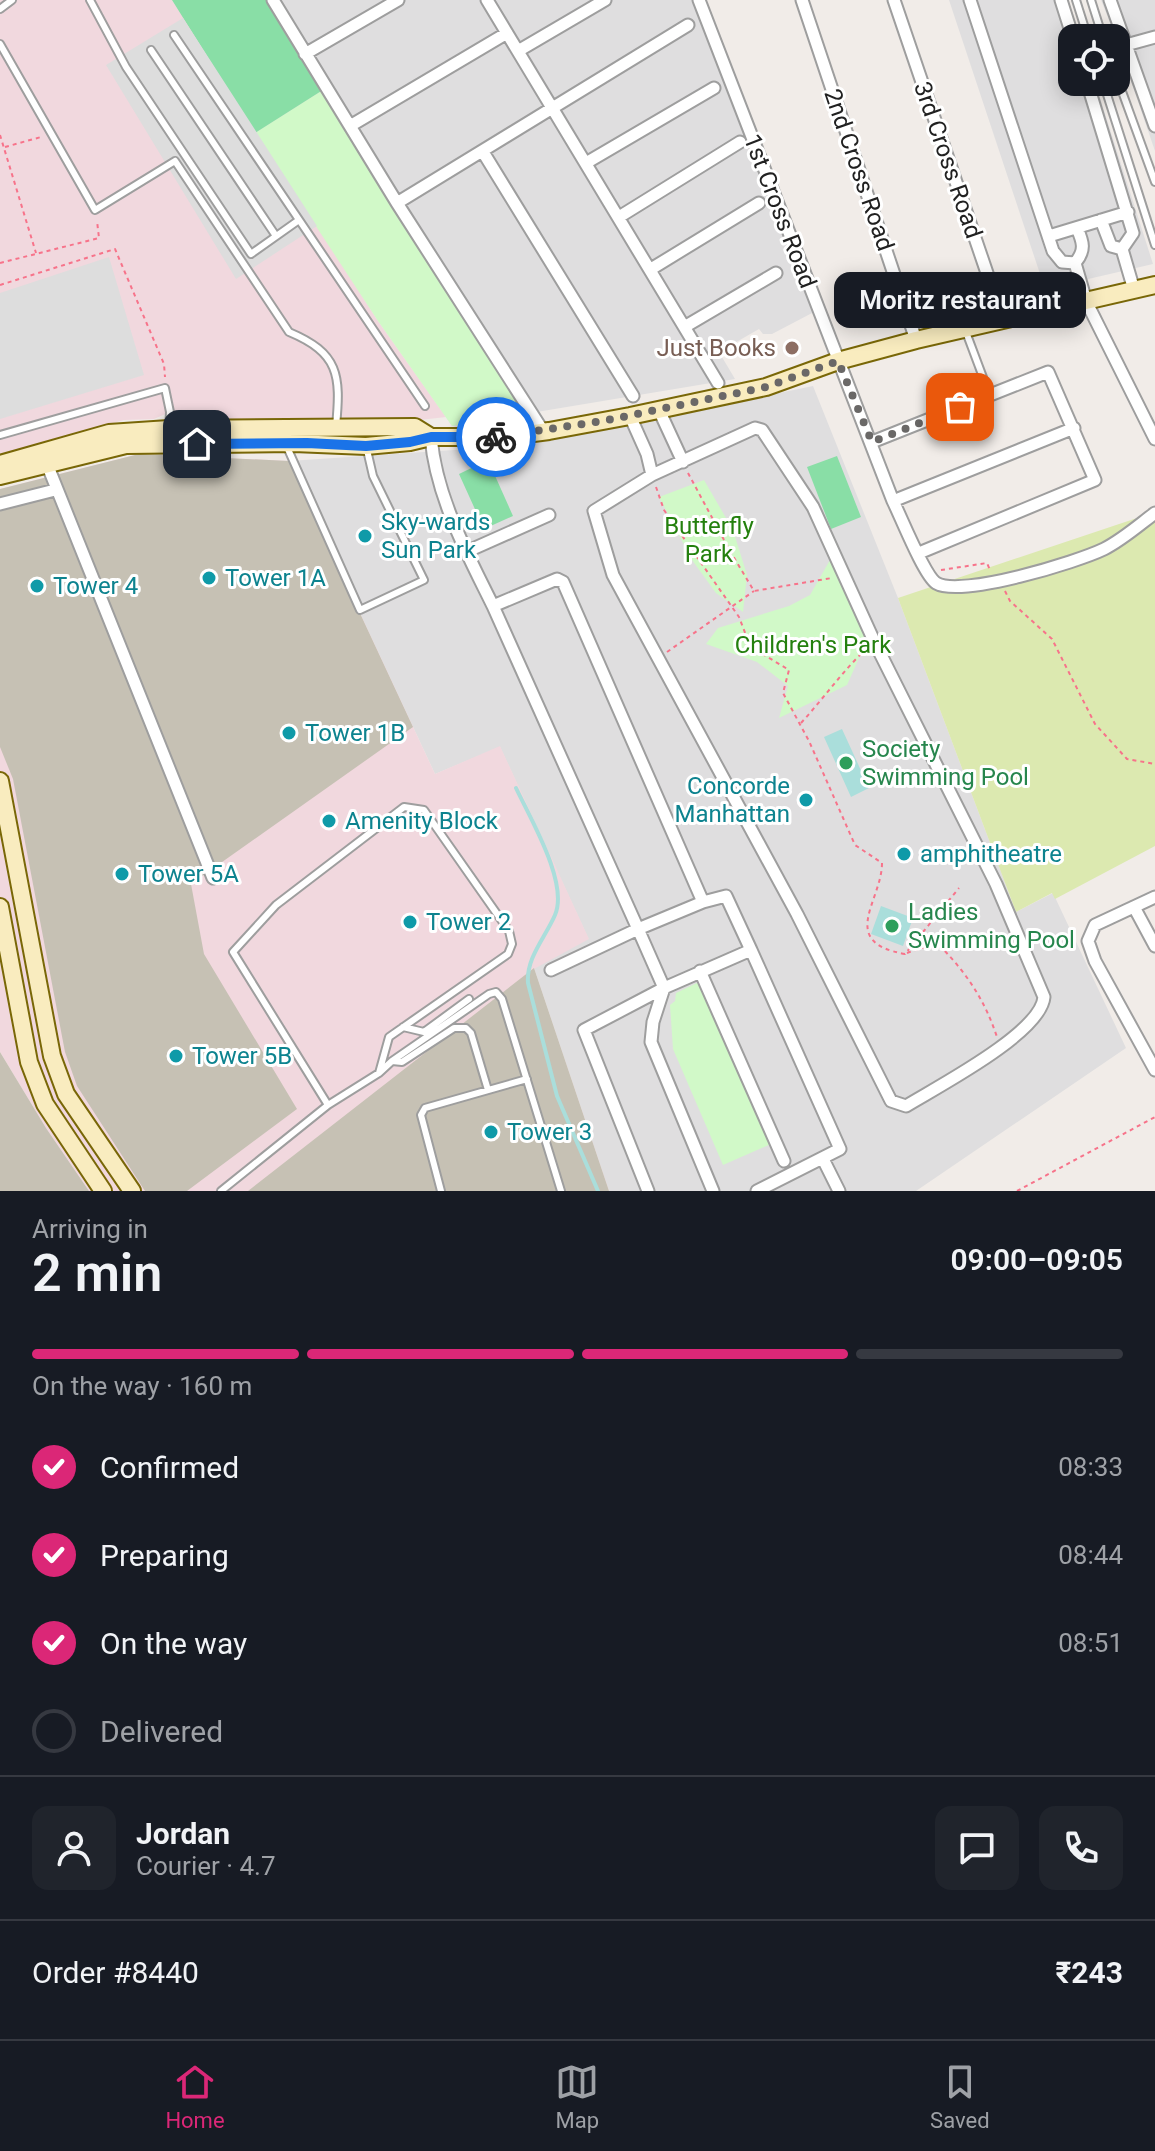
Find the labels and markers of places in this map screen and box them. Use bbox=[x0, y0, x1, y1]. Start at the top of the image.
callout: Moritz restaurant bbox=[834, 271, 1086, 327]
place label: Just Books bbox=[656, 334, 776, 362]
marker: Just Books bbox=[783, 339, 801, 357]
pin bbox=[926, 373, 994, 441]
pin bbox=[163, 410, 231, 478]
place label: Sky-wards Sun Park bbox=[381, 508, 490, 564]
marker: Sky-wards Sun Park bbox=[356, 527, 374, 545]
place label: Tower 1A bbox=[225, 564, 326, 592]
marker: Tower 1A bbox=[200, 569, 218, 587]
place label: Tower 4 bbox=[53, 572, 138, 600]
marker: Tower 4 bbox=[28, 577, 46, 595]
place label: Tower 1B bbox=[305, 719, 405, 747]
marker: Tower 1B bbox=[280, 724, 298, 742]
place label: Society Swimming Pool bbox=[862, 735, 1029, 791]
marker: Society Swimming Pool bbox=[837, 754, 855, 772]
place label: Concorde Manhattan bbox=[674, 772, 790, 828]
marker: Concorde Manhattan bbox=[797, 791, 815, 809]
place label: Amenity Block bbox=[345, 807, 499, 835]
marker: Amenity Block bbox=[320, 812, 338, 830]
place label: amphitheatre bbox=[920, 840, 1062, 868]
marker: amphitheatre bbox=[895, 845, 913, 863]
place label: Tower 5A bbox=[138, 860, 239, 888]
marker: Tower 5A bbox=[113, 865, 131, 883]
place label: Ladies Swimming Pool bbox=[908, 898, 1075, 954]
place label: Tower 2 bbox=[426, 908, 511, 936]
marker: Tower 2 bbox=[401, 913, 419, 931]
marker: Ladies Swimming Pool bbox=[883, 917, 901, 935]
place label: Tower 5B bbox=[192, 1042, 292, 1070]
marker: Tower 5B bbox=[167, 1047, 185, 1065]
place label: Tower 3 bbox=[507, 1118, 592, 1146]
marker: Tower 3 bbox=[482, 1123, 500, 1141]

